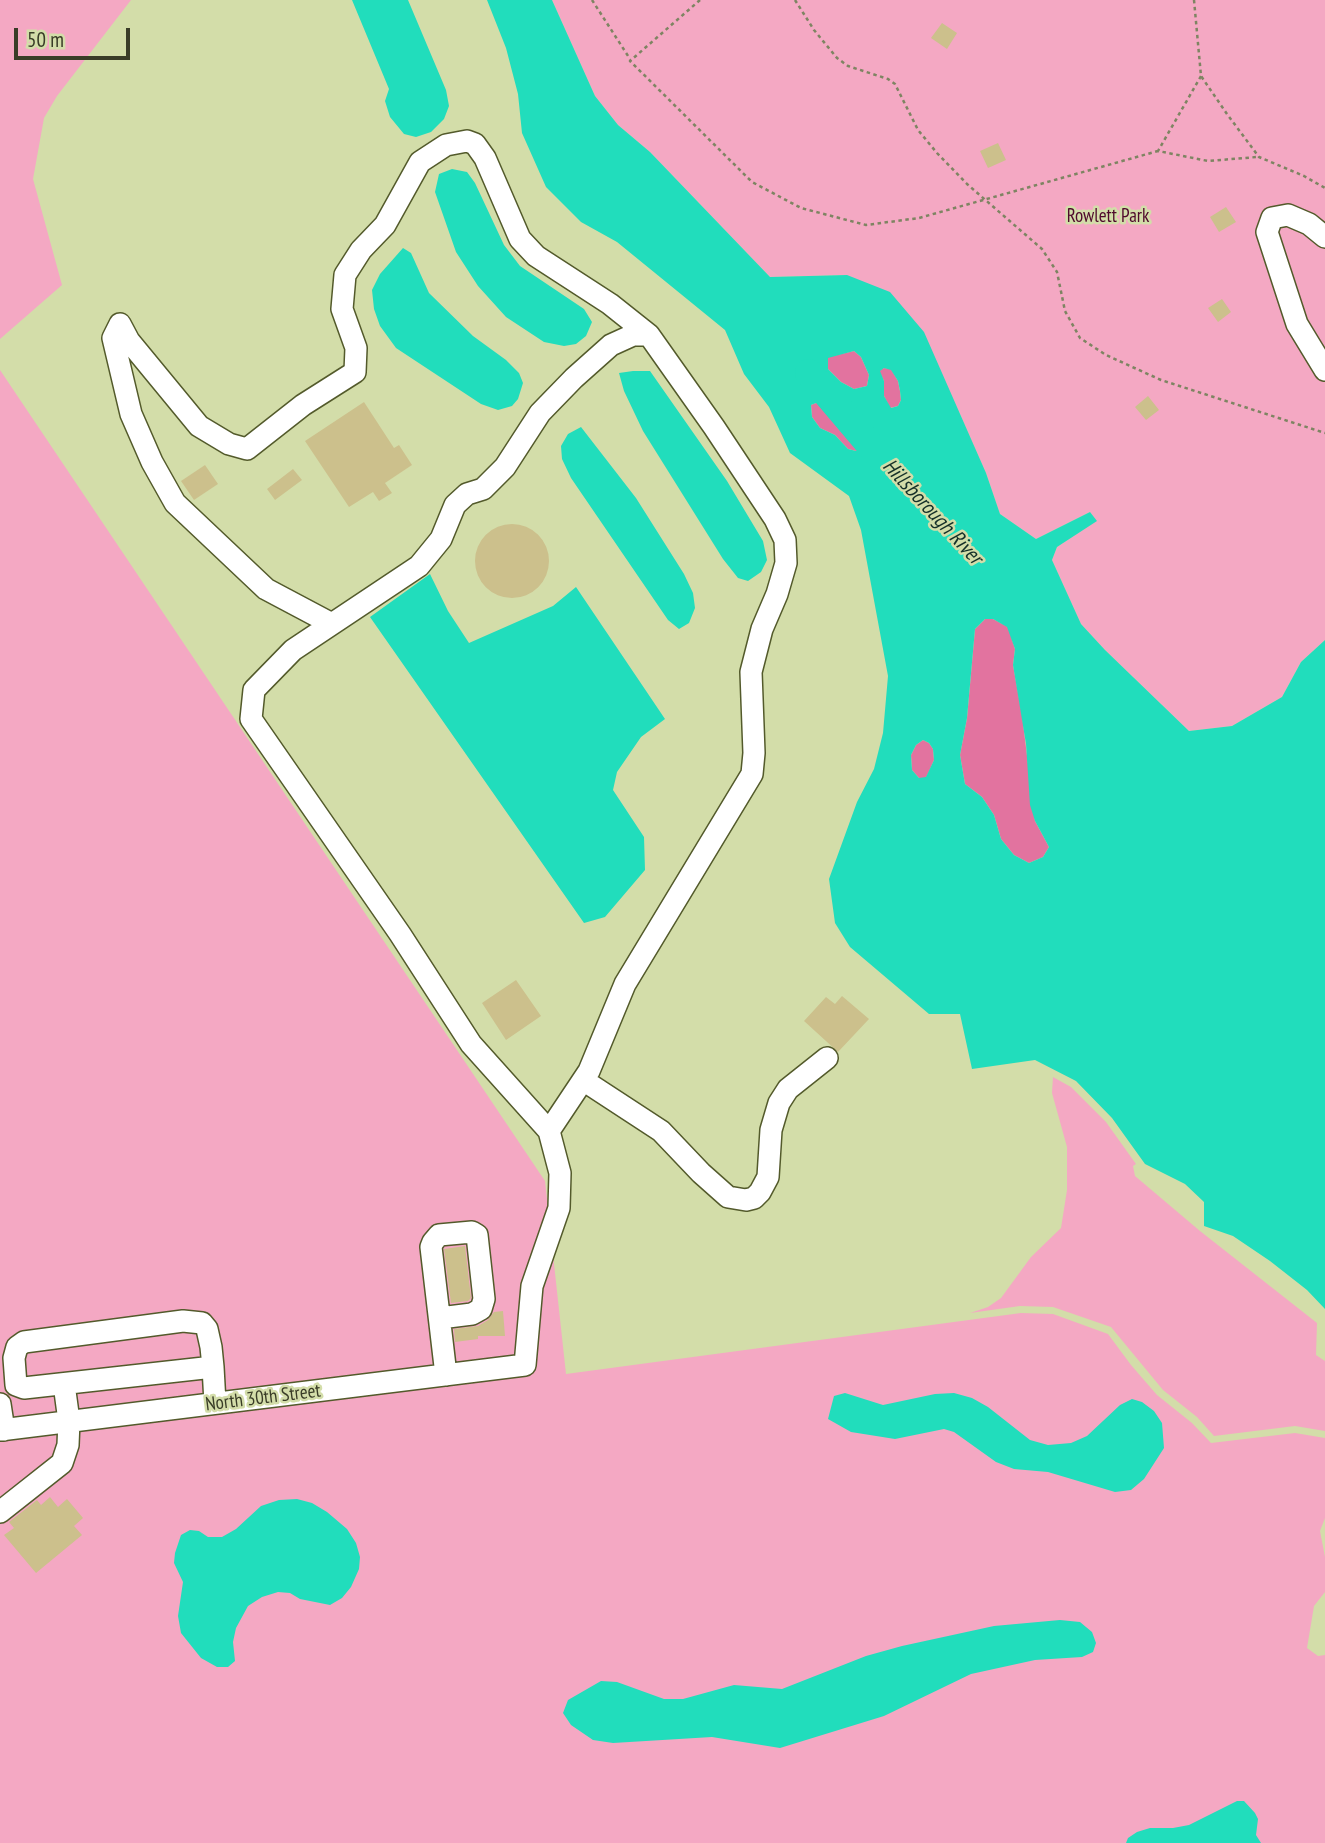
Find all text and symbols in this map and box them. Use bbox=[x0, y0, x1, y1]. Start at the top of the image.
scale bar bbox=[18, 14, 133, 58]
text: 50 m bbox=[27, 26, 64, 53]
park label: Rowlett Park bbox=[1067, 206, 1149, 228]
water label: Hillsborough River bbox=[877, 454, 987, 570]
street label: North 30th Street bbox=[204, 1380, 322, 1416]

